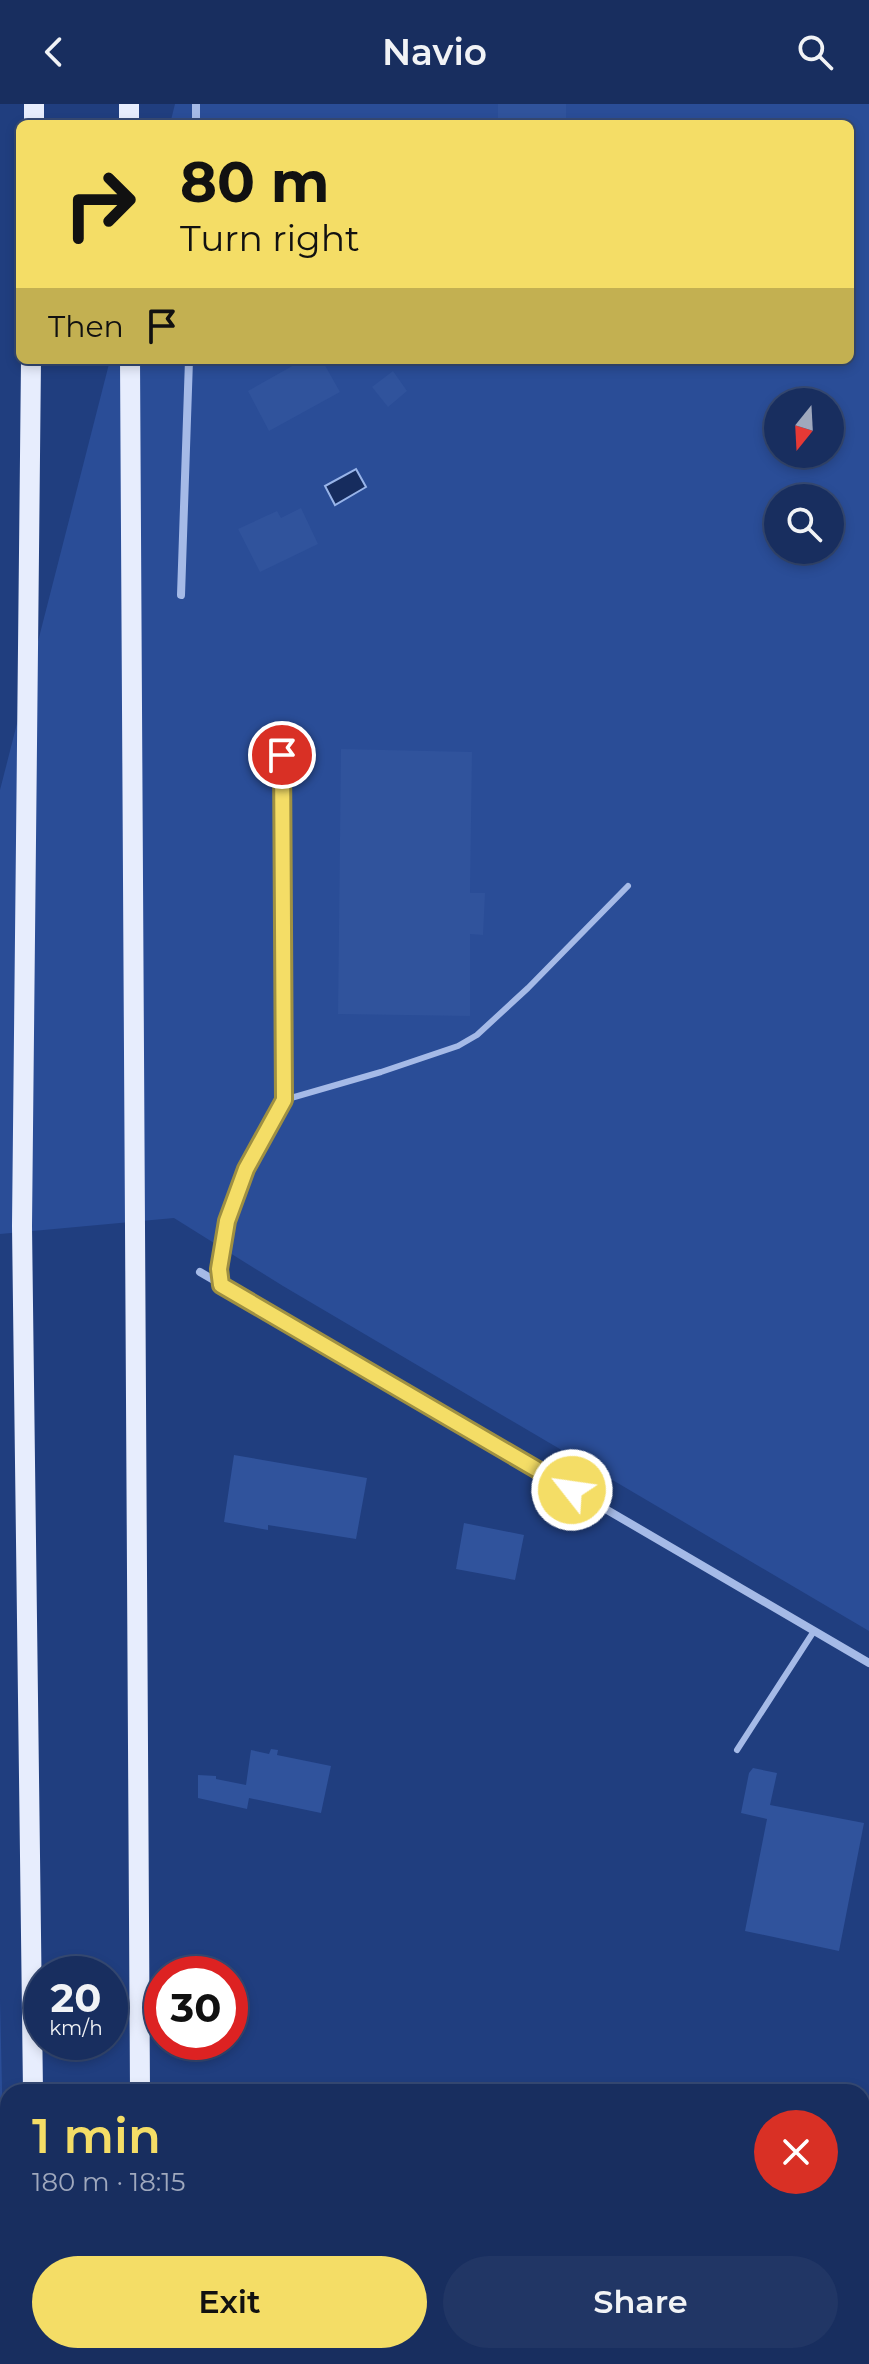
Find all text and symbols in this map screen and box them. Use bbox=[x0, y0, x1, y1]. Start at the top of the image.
icon: back bbox=[32, 30, 76, 74]
text: Navio bbox=[382, 30, 487, 74]
icon: search bbox=[793, 30, 837, 74]
text: 80 m bbox=[180, 148, 330, 216]
icon: right bbox=[48, 152, 152, 256]
text: Turn right bbox=[180, 216, 360, 260]
icon: arrive bbox=[140, 304, 184, 348]
text: Then bbox=[48, 308, 124, 345]
north arrow bbox=[764, 388, 844, 468]
map controls bbox=[764, 388, 844, 564]
button: search bbox=[764, 484, 844, 564]
pin bbox=[248, 721, 316, 789]
icon: arrive bbox=[260, 733, 304, 777]
position arrow bbox=[530, 1448, 614, 1532]
speed limit sign: 30 bbox=[144, 1956, 248, 2060]
text: 20 bbox=[51, 1973, 101, 2022]
text: km/h bbox=[49, 2016, 103, 2040]
text: 1 min bbox=[32, 2107, 161, 2165]
button: close bbox=[754, 2110, 838, 2194]
text: 180 m · 18:15 bbox=[32, 2166, 185, 2198]
button: Exit bbox=[32, 2256, 427, 2348]
button: Share bbox=[443, 2256, 838, 2348]

